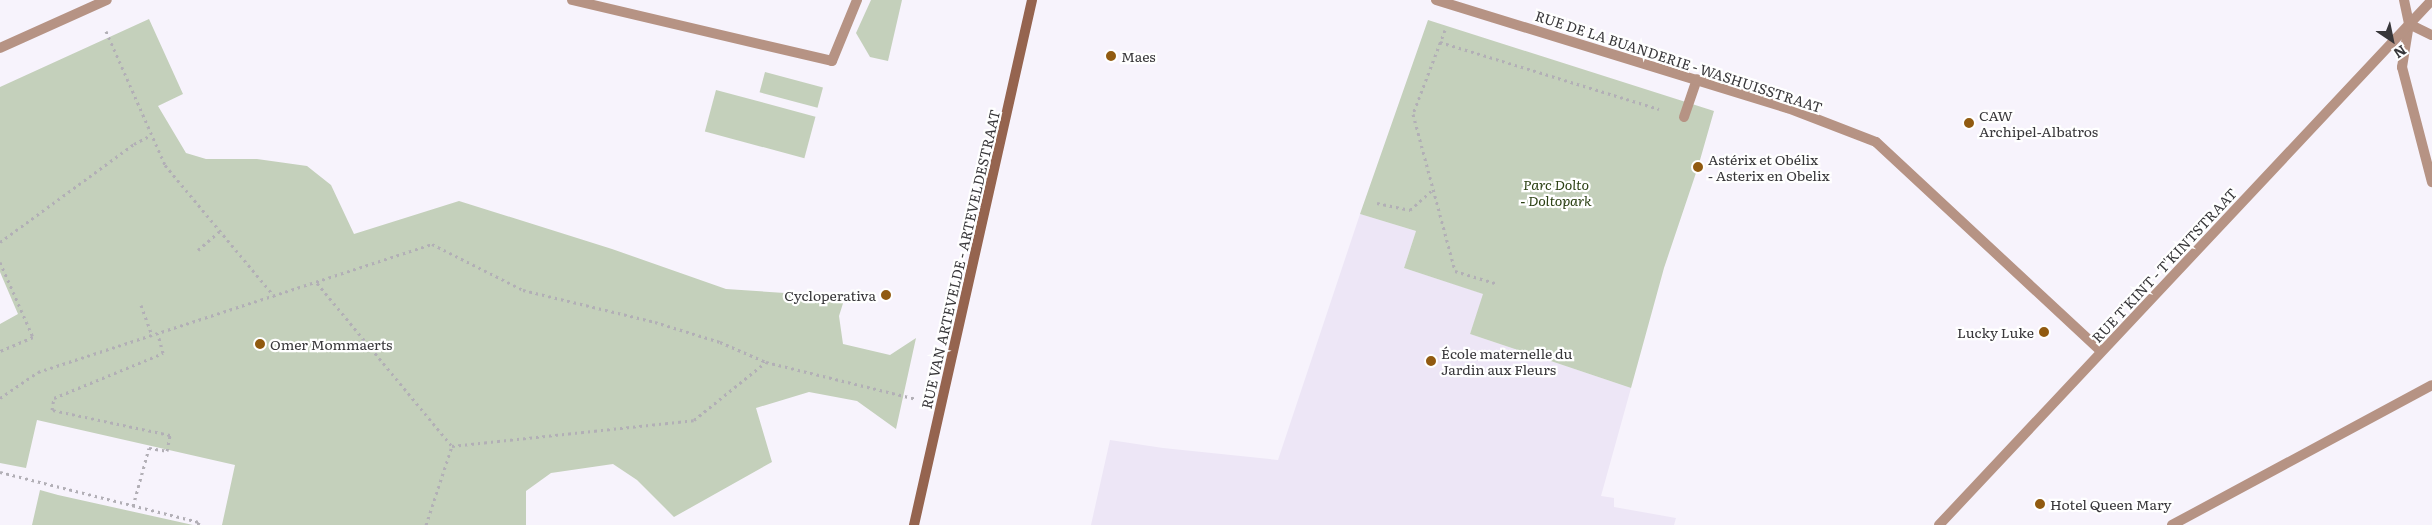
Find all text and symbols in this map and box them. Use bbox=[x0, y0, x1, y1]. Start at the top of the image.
street label: RUE DE LA BUANDERIE - WASHUISSTRAAT bbox=[1533, 7, 1825, 115]
north arrow bbox=[2367, 15, 2417, 65]
text: N bbox=[2390, 41, 2411, 64]
place label: Maes bbox=[1121, 48, 1156, 64]
marker: Maes bbox=[1105, 50, 1117, 62]
place label: CAW Archipel-Albatros bbox=[1979, 107, 2098, 140]
street label: RUE VAN ARTEVELDE - ARTEVELDESTRAAT bbox=[917, 108, 1003, 410]
marker: CAW Archipel-Albatros bbox=[1963, 117, 1975, 129]
place label: Astérix et Obélix - Asterix en Obelix bbox=[1708, 151, 1830, 184]
marker: Astérix et Obélix - Asterix en Obelix bbox=[1692, 161, 1704, 173]
park label: Parc Dolto - Doltopark bbox=[1520, 176, 1592, 208]
street label: RUE T'KINT - T'KINTSTRAAT bbox=[2088, 184, 2240, 346]
place label: Cycloperativa bbox=[784, 287, 876, 303]
marker: Cycloperativa bbox=[880, 289, 892, 301]
place label: Lucky Luke bbox=[1957, 324, 2034, 340]
marker: Lucky Luke bbox=[2038, 326, 2050, 338]
place label: Omer Mommaerts bbox=[270, 336, 392, 352]
marker: Omer Mommaerts bbox=[254, 338, 266, 350]
place label: École maternelle du Jardin aux Fleurs bbox=[1441, 345, 1572, 378]
marker: École maternelle du Jardin aux Fleurs bbox=[1425, 355, 1437, 367]
place label: Hotel Queen Mary bbox=[2050, 496, 2172, 512]
marker: Hotel Queen Mary bbox=[2034, 498, 2046, 510]

